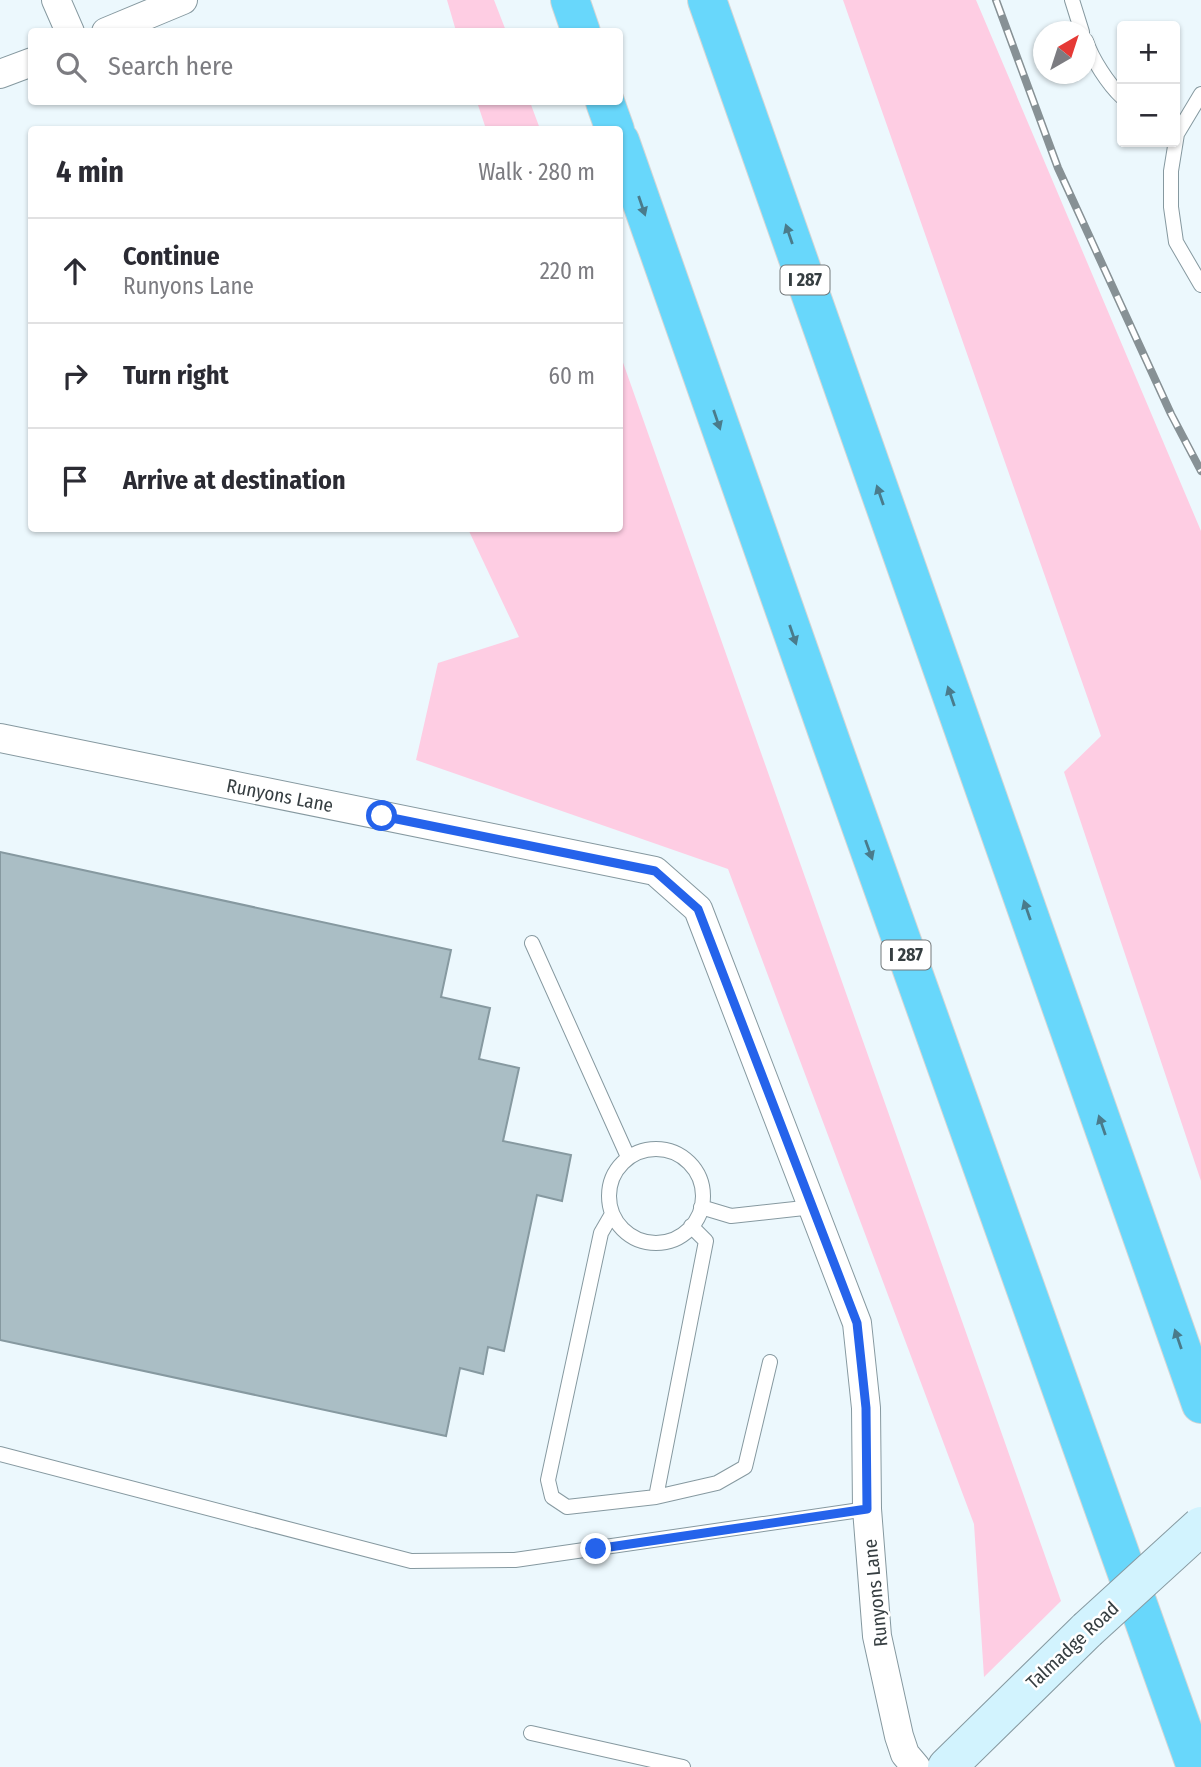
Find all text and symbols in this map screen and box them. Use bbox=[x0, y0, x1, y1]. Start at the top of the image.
north arrow bbox=[1033, 21, 1096, 84]
map controls bbox=[1117, 21, 1180, 147]
button: + bbox=[1117, 21, 1180, 84]
search box bbox=[28, 28, 623, 105]
icon: search bbox=[52, 48, 90, 86]
text: Search here bbox=[108, 51, 233, 82]
button: − bbox=[1117, 84, 1180, 147]
text: 4 min bbox=[56, 154, 124, 190]
text: Walk · 280 m bbox=[478, 158, 595, 186]
one-way arrow bbox=[637, 195, 648, 216]
one-way arrow bbox=[783, 223, 794, 244]
text: Continue bbox=[123, 241, 220, 272]
icon: ahead bbox=[56, 252, 94, 290]
text: 220 m bbox=[540, 257, 595, 285]
road number: I 287 bbox=[780, 266, 830, 294]
text: Runyons Lane bbox=[123, 272, 254, 300]
icon: right bbox=[56, 357, 94, 395]
text: Turn right bbox=[123, 360, 229, 391]
text: 60 m bbox=[549, 362, 595, 390]
one-way arrow bbox=[712, 410, 723, 431]
icon: arrive bbox=[56, 462, 94, 500]
text: Arrive at destination bbox=[123, 465, 346, 496]
one-way arrow bbox=[874, 484, 885, 505]
one-way arrow bbox=[788, 625, 799, 646]
one-way arrow bbox=[945, 685, 956, 706]
street label: Runyons Lane bbox=[225, 774, 335, 817]
route start bbox=[366, 800, 397, 831]
one-way arrow bbox=[864, 839, 875, 860]
one-way arrow bbox=[1021, 900, 1032, 921]
road number: I 287 bbox=[881, 940, 930, 970]
one-way arrow bbox=[1097, 1114, 1108, 1135]
one-way arrow bbox=[1172, 1329, 1183, 1350]
route end bbox=[580, 1533, 611, 1564]
street label: Runyons Lane bbox=[858, 1538, 893, 1648]
street label: Talmadge Road bbox=[1021, 1597, 1123, 1694]

